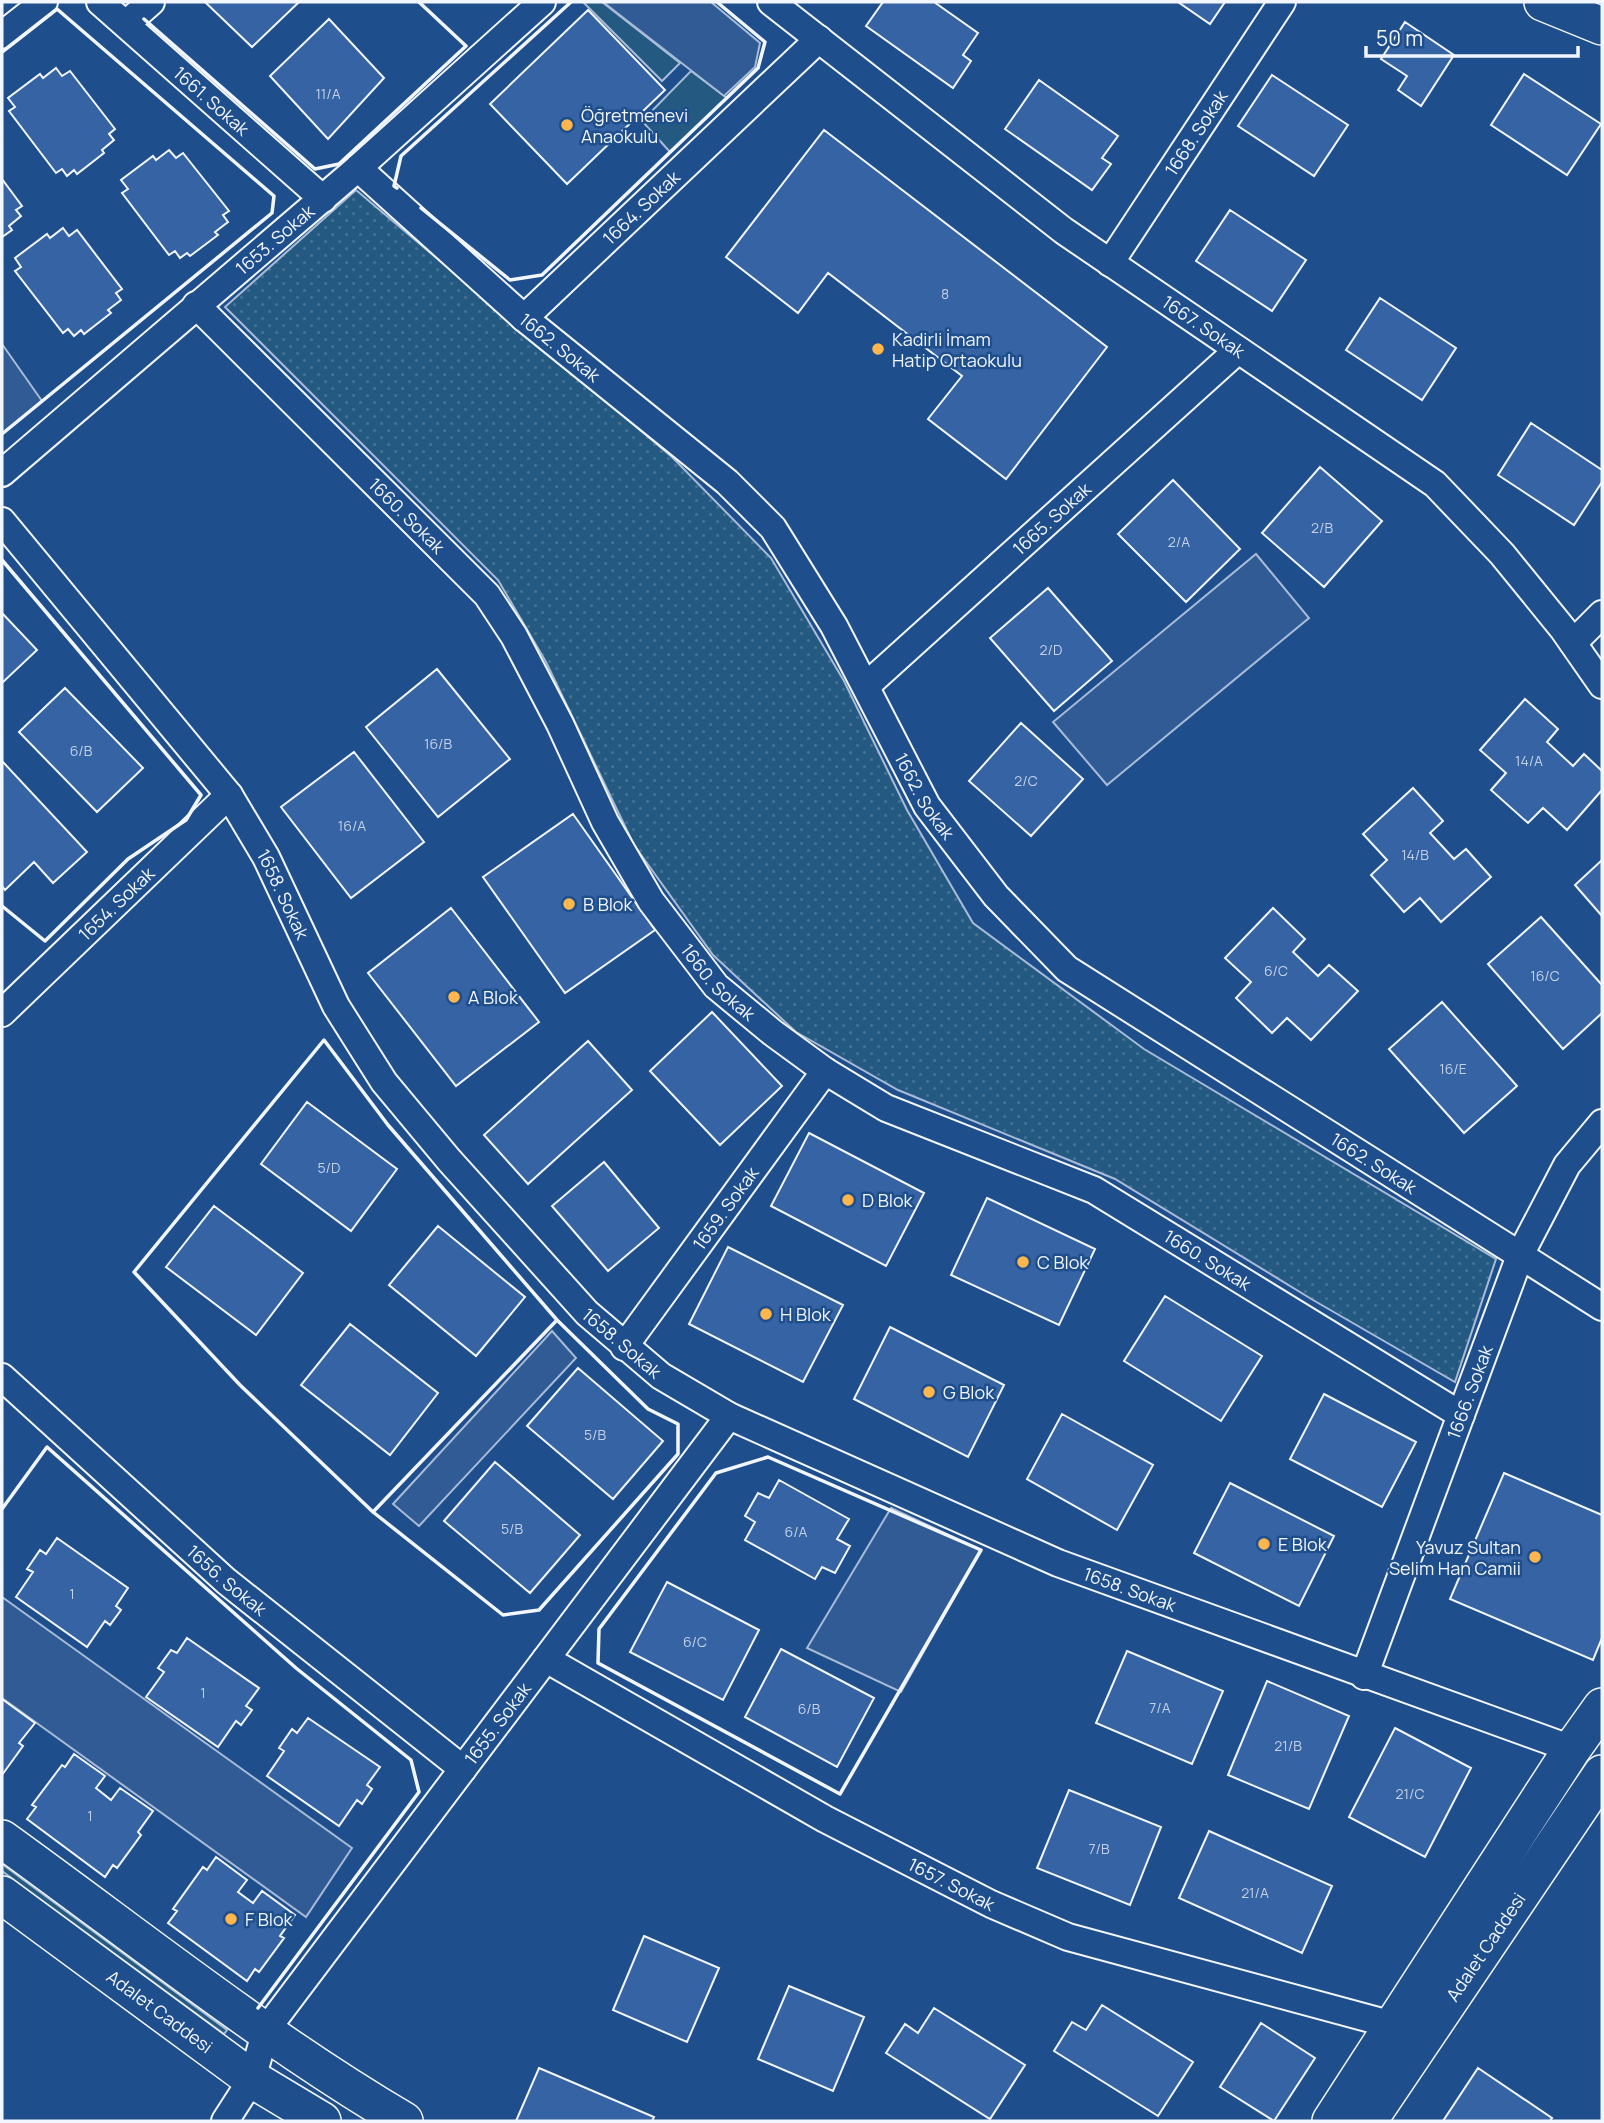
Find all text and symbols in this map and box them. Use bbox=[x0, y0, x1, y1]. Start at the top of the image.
scale bar bbox=[1366, 14, 1578, 58]
text: 50 m bbox=[1376, 24, 1423, 52]
street label: 1661. Sokak bbox=[169, 61, 255, 141]
house number: 11/A bbox=[315, 84, 341, 103]
street label: 1668. Sokak bbox=[1159, 84, 1233, 180]
place label: Öğretmenevi Anaokulu bbox=[581, 103, 688, 148]
marker: Öğretmenevi Anaokulu bbox=[559, 117, 575, 133]
street label: 1664. Sokak bbox=[597, 164, 685, 250]
street label: 1653. Sokak bbox=[230, 198, 320, 280]
house number: 8 bbox=[941, 284, 949, 303]
street label: 1667. Sokak bbox=[1158, 290, 1251, 364]
street label: 1662. Sokak bbox=[515, 307, 606, 388]
place label: Kadirli İmam Hatip Ortaokulu bbox=[892, 327, 1022, 372]
marker: Kadirli İmam Hatip Ortaokulu bbox=[870, 341, 886, 357]
street label: 1660. Sokak bbox=[364, 472, 451, 559]
street label: 1665. Sokak bbox=[1007, 476, 1097, 560]
house number: 2/B bbox=[1311, 518, 1333, 537]
house number: 2/A bbox=[1168, 532, 1190, 551]
house number: 2/D bbox=[1040, 640, 1062, 659]
house number: 16/B bbox=[424, 734, 452, 753]
house number: 6/B bbox=[70, 741, 93, 760]
street label: 1662. Sokak bbox=[889, 748, 961, 845]
house number: 14/A bbox=[1515, 751, 1543, 770]
house number: 2/C bbox=[1014, 771, 1038, 790]
house number: 16/A bbox=[338, 816, 366, 835]
street label: 1658. Sokak bbox=[252, 844, 315, 944]
house number: 14/B bbox=[1401, 845, 1429, 864]
street label: 1654. Sokak bbox=[73, 861, 160, 946]
place label: B Blok bbox=[583, 892, 634, 916]
marker: B Blok bbox=[561, 896, 577, 912]
street label: 1660. Sokak bbox=[676, 939, 761, 1026]
house number: 6/C bbox=[1264, 961, 1288, 980]
house number: 16/C bbox=[1530, 966, 1560, 985]
place label: A Blok bbox=[468, 985, 519, 1009]
marker: A Blok bbox=[446, 989, 462, 1005]
house number: 16/E bbox=[1439, 1059, 1467, 1078]
street label: 1662. Sokak bbox=[1326, 1127, 1422, 1200]
house number: 5/D bbox=[318, 1158, 340, 1177]
street label: 1659. Sokak bbox=[687, 1161, 764, 1254]
place label: D Blok bbox=[862, 1188, 914, 1212]
marker: D Blok bbox=[840, 1192, 856, 1208]
street label: 1660. Sokak bbox=[1160, 1224, 1257, 1296]
place label: C Blok bbox=[1037, 1250, 1089, 1274]
marker: C Blok bbox=[1015, 1254, 1031, 1270]
street label: 1658. Sokak bbox=[577, 1302, 667, 1384]
place label: H Blok bbox=[780, 1302, 832, 1326]
marker: H Blok bbox=[758, 1306, 774, 1322]
street label: 1666. Sokak bbox=[1441, 1341, 1498, 1442]
place label: G Blok bbox=[943, 1380, 995, 1404]
marker: G Blok bbox=[921, 1384, 937, 1400]
house number: 5/B bbox=[584, 1425, 606, 1444]
house number: 5/B bbox=[501, 1519, 523, 1538]
house number: 6/A bbox=[785, 1522, 808, 1541]
place label: E Blok bbox=[1278, 1532, 1328, 1556]
place label: Yavuz Sultan Selim Han Camii bbox=[1389, 1535, 1521, 1580]
marker: E Blok bbox=[1256, 1536, 1272, 1552]
street label: 1656. Sokak bbox=[182, 1539, 273, 1621]
marker: Yavuz Sultan Selim Han Camii bbox=[1527, 1549, 1543, 1565]
street label: 1658. Sokak bbox=[1080, 1561, 1181, 1617]
house number: 1 bbox=[69, 1584, 75, 1603]
house number: 6/C bbox=[683, 1632, 707, 1651]
street label: 1655. Sokak bbox=[459, 1677, 537, 1769]
house number: 1 bbox=[200, 1683, 206, 1702]
house number: 7/A bbox=[1149, 1698, 1171, 1717]
house number: 6/B bbox=[798, 1699, 821, 1718]
house number: 21/B bbox=[1274, 1736, 1302, 1755]
house number: 21/C bbox=[1396, 1784, 1424, 1803]
house number: 1 bbox=[87, 1806, 93, 1825]
house number: 7/B bbox=[1088, 1839, 1110, 1858]
street label: 1657. Sokak bbox=[904, 1852, 1000, 1917]
house number: 21/A bbox=[1241, 1883, 1269, 1902]
street label: Adalet Caddesi bbox=[1440, 1888, 1531, 2006]
place label: F Blok bbox=[245, 1907, 294, 1931]
marker: F Blok bbox=[223, 1911, 239, 1927]
street label: Adalet Caddesi bbox=[102, 1964, 218, 2058]

